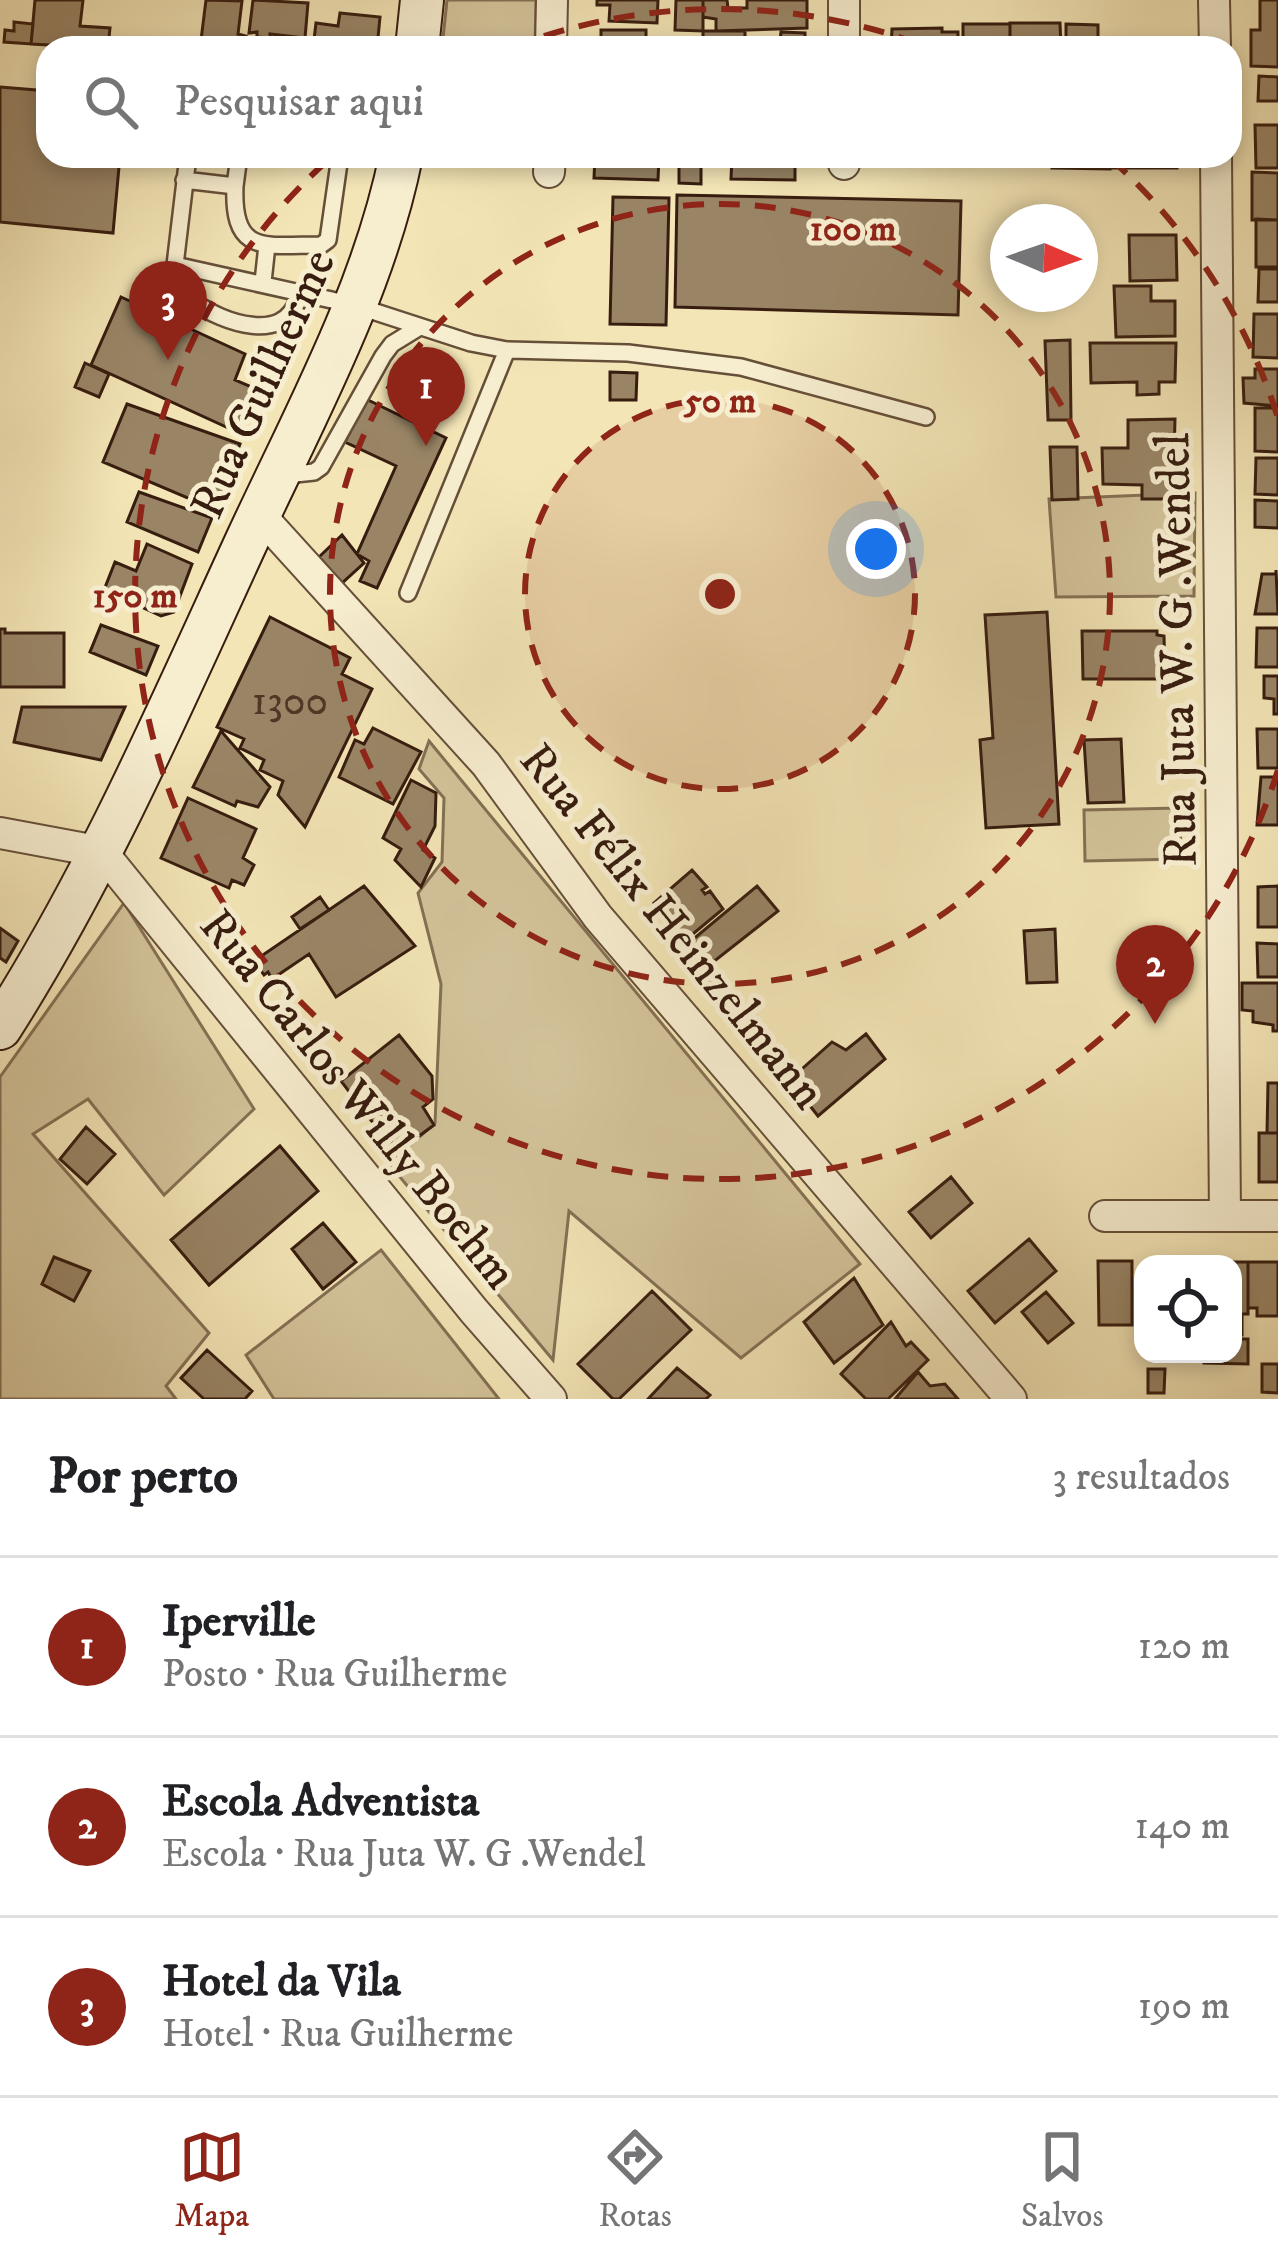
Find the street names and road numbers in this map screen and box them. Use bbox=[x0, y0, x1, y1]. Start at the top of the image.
street label: Rua Guilherme bbox=[178, 241, 350, 528]
street label: Rua Juta W. G .Wendel bbox=[1144, 432, 1212, 868]
street label: Rua Félix Heinzelmann bbox=[506, 732, 838, 1122]
street label: Rua Carlos Willy Boehm bbox=[186, 898, 530, 1302]

